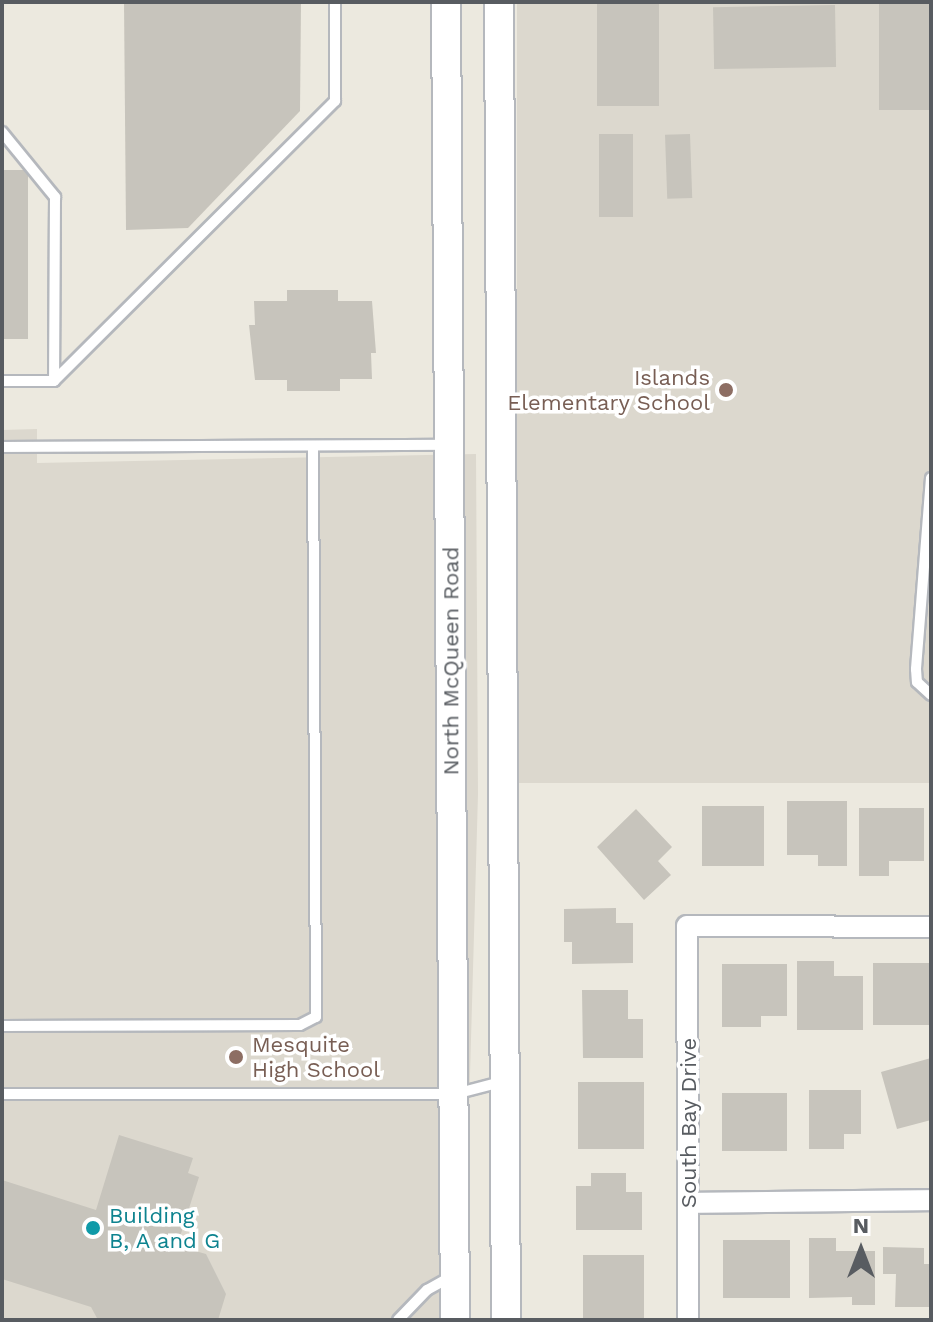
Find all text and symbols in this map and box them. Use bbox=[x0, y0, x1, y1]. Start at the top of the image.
place label: Islands Elementary School bbox=[507, 364, 710, 416]
marker: Islands Elementary School bbox=[717, 381, 735, 399]
street label: North McQueen Road bbox=[438, 547, 464, 775]
place label: Mesquite High School bbox=[252, 1031, 380, 1082]
street label: South Bay Drive bbox=[676, 1038, 702, 1208]
marker: Mesquite High School bbox=[227, 1048, 245, 1066]
place label: Building B, A and G bbox=[109, 1202, 222, 1254]
north arrow bbox=[821, 1210, 901, 1290]
text: N bbox=[853, 1213, 869, 1238]
marker: Building B, A and G bbox=[84, 1219, 102, 1237]

